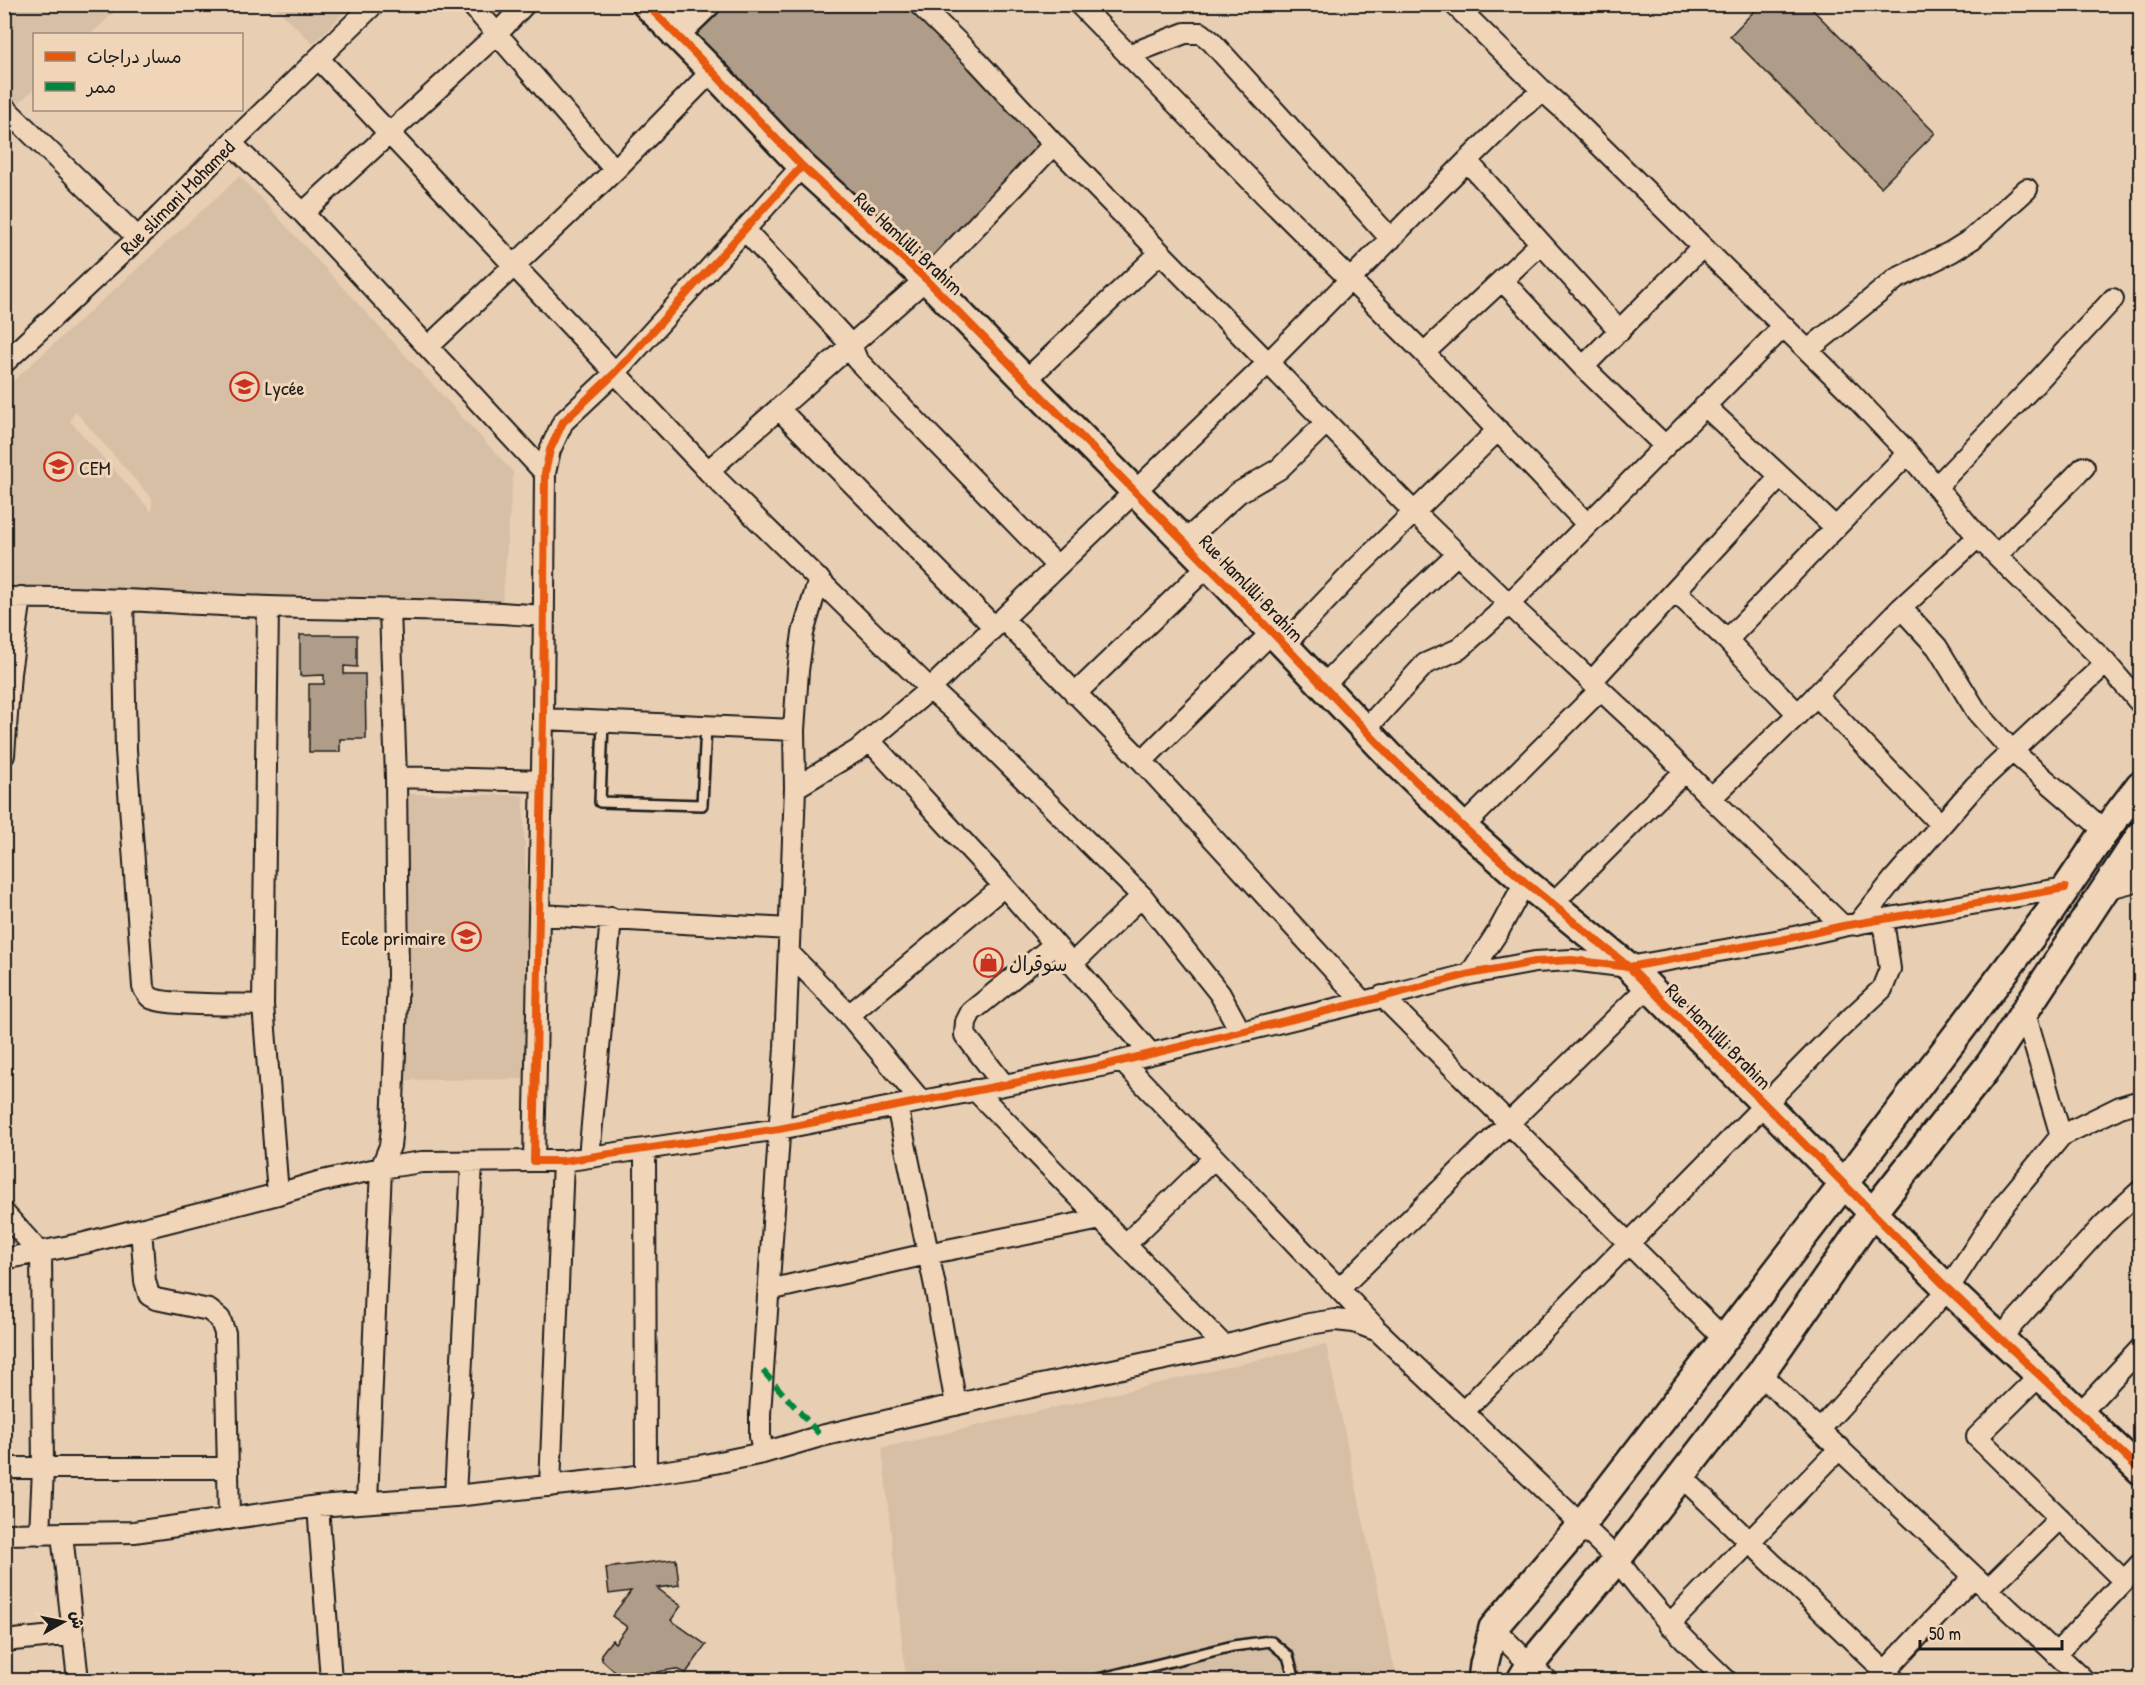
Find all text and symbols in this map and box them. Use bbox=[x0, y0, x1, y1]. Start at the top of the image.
legend bbox=[33, 33, 243, 111]
text: مسار دراجات bbox=[87, 44, 182, 69]
text: ممر bbox=[85, 74, 116, 99]
street label: Rue slimani Mohamed bbox=[114, 133, 241, 260]
street label: Rue Hamlilli Brahim bbox=[849, 185, 969, 301]
school or university icon: Lycée bbox=[228, 371, 260, 403]
place label: Lycée bbox=[265, 374, 305, 401]
school or university icon: CEM bbox=[42, 451, 74, 483]
place label: CEM bbox=[79, 454, 111, 481]
street label: Rue Hamlilli Brahim bbox=[1194, 528, 1310, 648]
school or university icon: Ecole primaire bbox=[451, 921, 483, 953]
place label: Ecole primaire bbox=[341, 924, 446, 951]
shop icon: سوقرال bbox=[972, 947, 1004, 979]
place label: سوقرال bbox=[1009, 950, 1068, 977]
street label: Rue Hamlilli Brahim bbox=[1660, 977, 1778, 1095]
north arrow bbox=[33, 1592, 93, 1652]
text: ش bbox=[66, 1609, 90, 1630]
scale bar bbox=[1920, 1613, 2062, 1651]
text: 50 m bbox=[1929, 1621, 1961, 1646]

